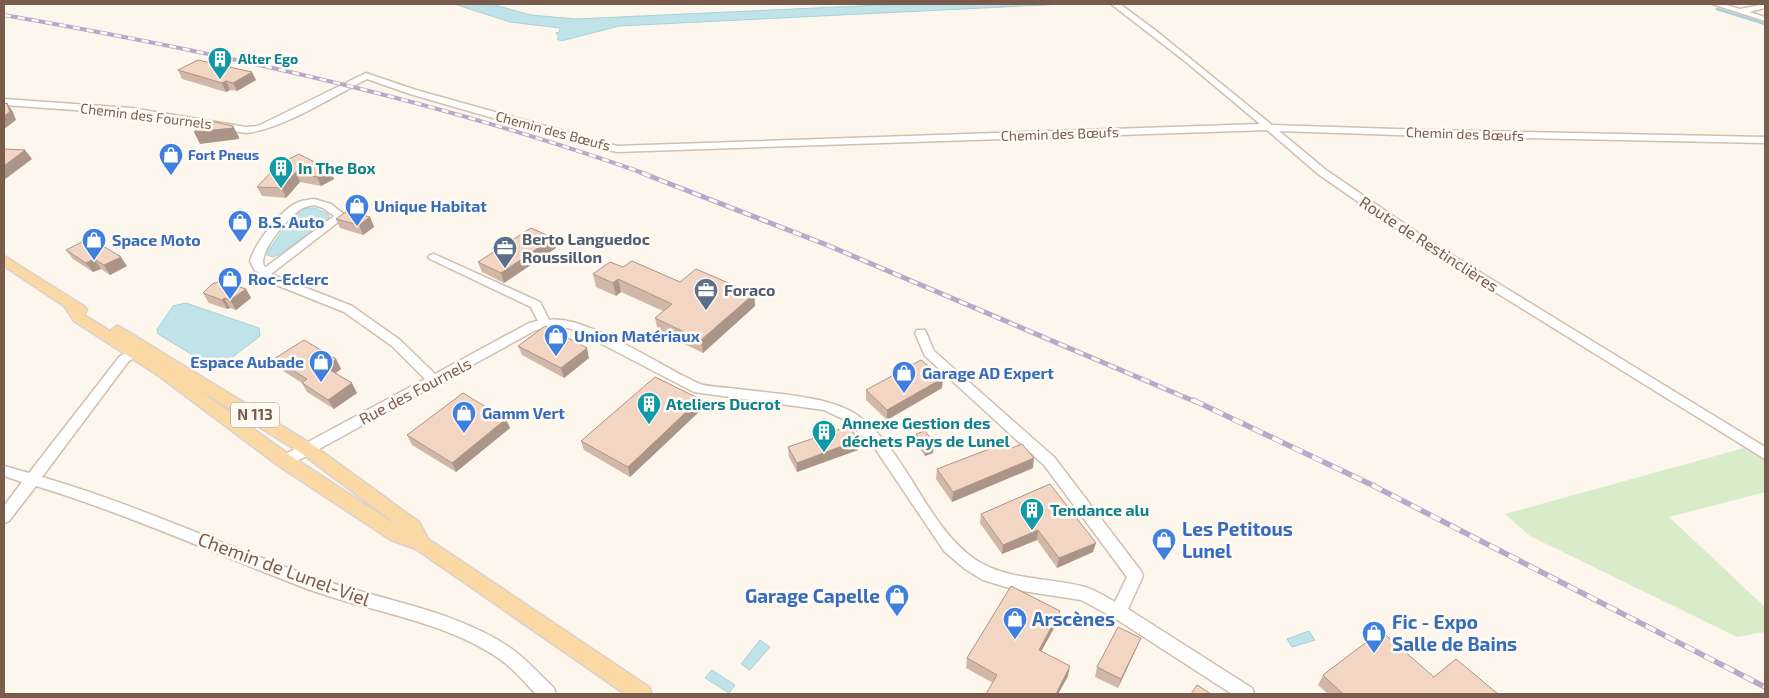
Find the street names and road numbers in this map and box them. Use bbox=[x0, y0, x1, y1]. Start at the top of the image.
street label: Chemin des Fournels bbox=[79, 99, 213, 132]
street label: Chemin des Bœufs bbox=[494, 107, 612, 154]
street label: Chemin des Bœufs bbox=[1001, 123, 1119, 144]
street label: Chemin des Bœufs bbox=[1406, 123, 1524, 144]
street label: Route de Restinclières bbox=[1356, 192, 1502, 296]
street label: Rue des Fournels bbox=[355, 353, 474, 428]
road number: N 113 bbox=[231, 402, 279, 428]
street label: Chemin de Lunel-Viel bbox=[195, 527, 374, 610]

